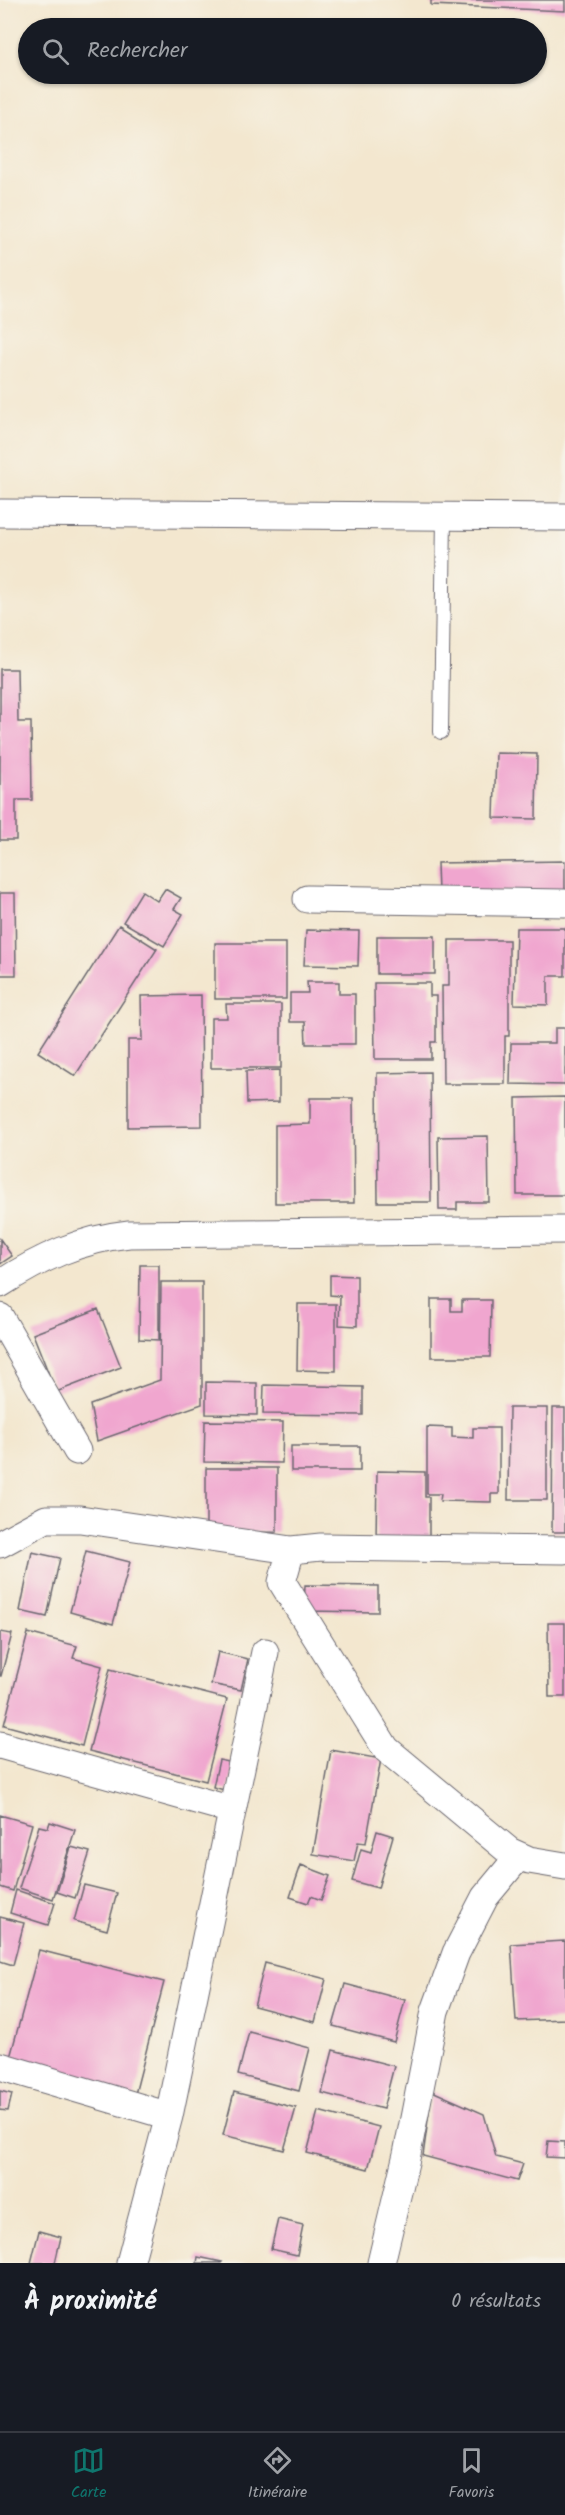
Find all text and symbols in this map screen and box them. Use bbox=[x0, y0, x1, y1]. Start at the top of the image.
search box bbox=[18, 18, 547, 84]
text: Rechercher bbox=[87, 34, 187, 69]
icon: search bbox=[39, 35, 72, 68]
text: À proximité bbox=[24, 2281, 156, 2323]
text: 0 résultats bbox=[451, 2286, 541, 2318]
tab: Carte bbox=[71, 2444, 106, 2505]
tab: Itinéraire bbox=[248, 2444, 307, 2505]
tab: Favoris bbox=[449, 2444, 494, 2505]

